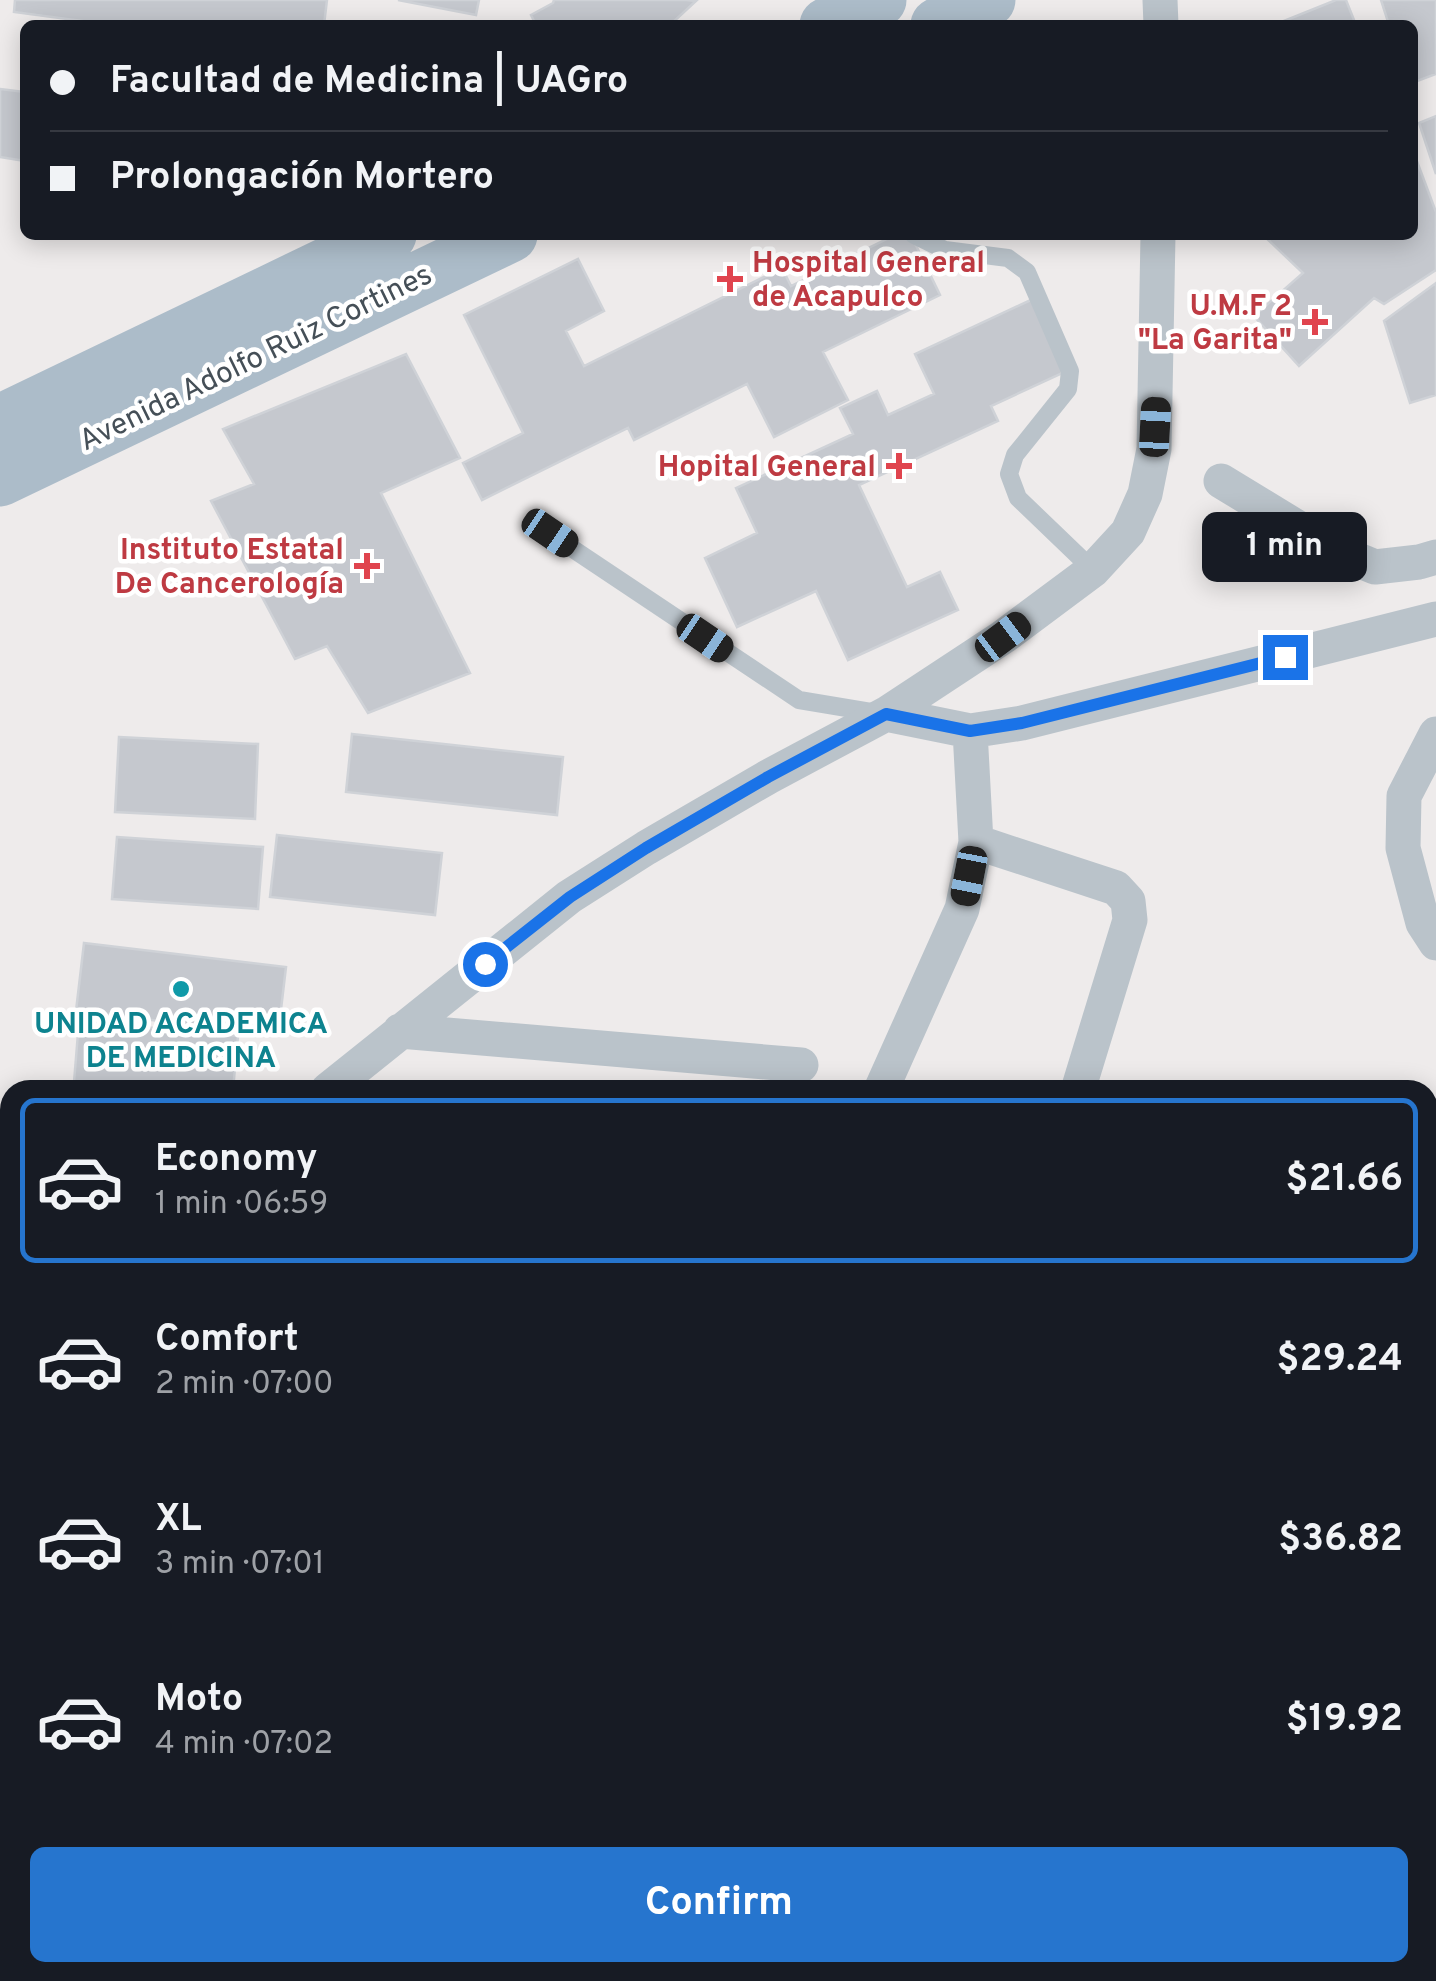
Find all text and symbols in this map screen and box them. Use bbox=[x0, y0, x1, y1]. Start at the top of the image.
text: Facultad de Medicina | UAGro bbox=[110, 58, 628, 107]
text: Prolongación Mortero bbox=[110, 154, 494, 203]
place label: Hospital General de Acapulco bbox=[752, 246, 985, 317]
street label: Avenida Adolfo Ruiz Cortines bbox=[74, 258, 439, 461]
marker: Hospital General de Acapulco bbox=[717, 266, 743, 292]
place label: U.M.F 2 "La Garita" bbox=[1138, 289, 1292, 360]
marker: U.M.F 2 "La Garita" bbox=[1302, 309, 1328, 335]
car bbox=[1138, 396, 1172, 458]
place label: Hopital General bbox=[658, 450, 876, 487]
marker: Hopital General bbox=[886, 453, 912, 479]
car bbox=[517, 504, 583, 562]
callout: 1 min bbox=[1202, 512, 1368, 582]
text: 1 min bbox=[1246, 527, 1323, 567]
place label: Instituto Estatal De Cancerología bbox=[115, 533, 344, 604]
marker: Instituto Estatal De Cancerología bbox=[354, 553, 380, 579]
car bbox=[970, 607, 1036, 667]
car bbox=[672, 609, 738, 667]
route end bbox=[1263, 635, 1308, 680]
car bbox=[949, 844, 989, 908]
route start bbox=[463, 942, 508, 987]
marker: UNIDAD ACADEMICA DE MEDICINA bbox=[170, 978, 192, 1000]
place label: UNIDAD ACADEMICA DE MEDICINA bbox=[34, 1007, 328, 1078]
icon: car bbox=[35, 1136, 125, 1226]
text: Economy bbox=[155, 1136, 317, 1185]
text: $21.66 bbox=[1286, 1156, 1403, 1205]
text: 1 min · 06:59 bbox=[155, 1185, 328, 1225]
icon: car bbox=[35, 1316, 125, 1406]
text: Comfort bbox=[155, 1316, 299, 1365]
text: $29.24 bbox=[1277, 1336, 1403, 1385]
text: 2 min · 07:00 bbox=[155, 1365, 333, 1405]
icon: car bbox=[35, 1496, 125, 1586]
text: XL bbox=[155, 1496, 202, 1545]
text: $36.82 bbox=[1278, 1516, 1403, 1565]
text: 3 min · 07:01 bbox=[155, 1545, 325, 1585]
icon: car bbox=[35, 1676, 125, 1766]
text: Moto bbox=[155, 1676, 243, 1725]
text: $19.92 bbox=[1286, 1696, 1403, 1745]
text: 4 min · 07:02 bbox=[155, 1725, 333, 1765]
button: Confirm bbox=[30, 1847, 1408, 1962]

